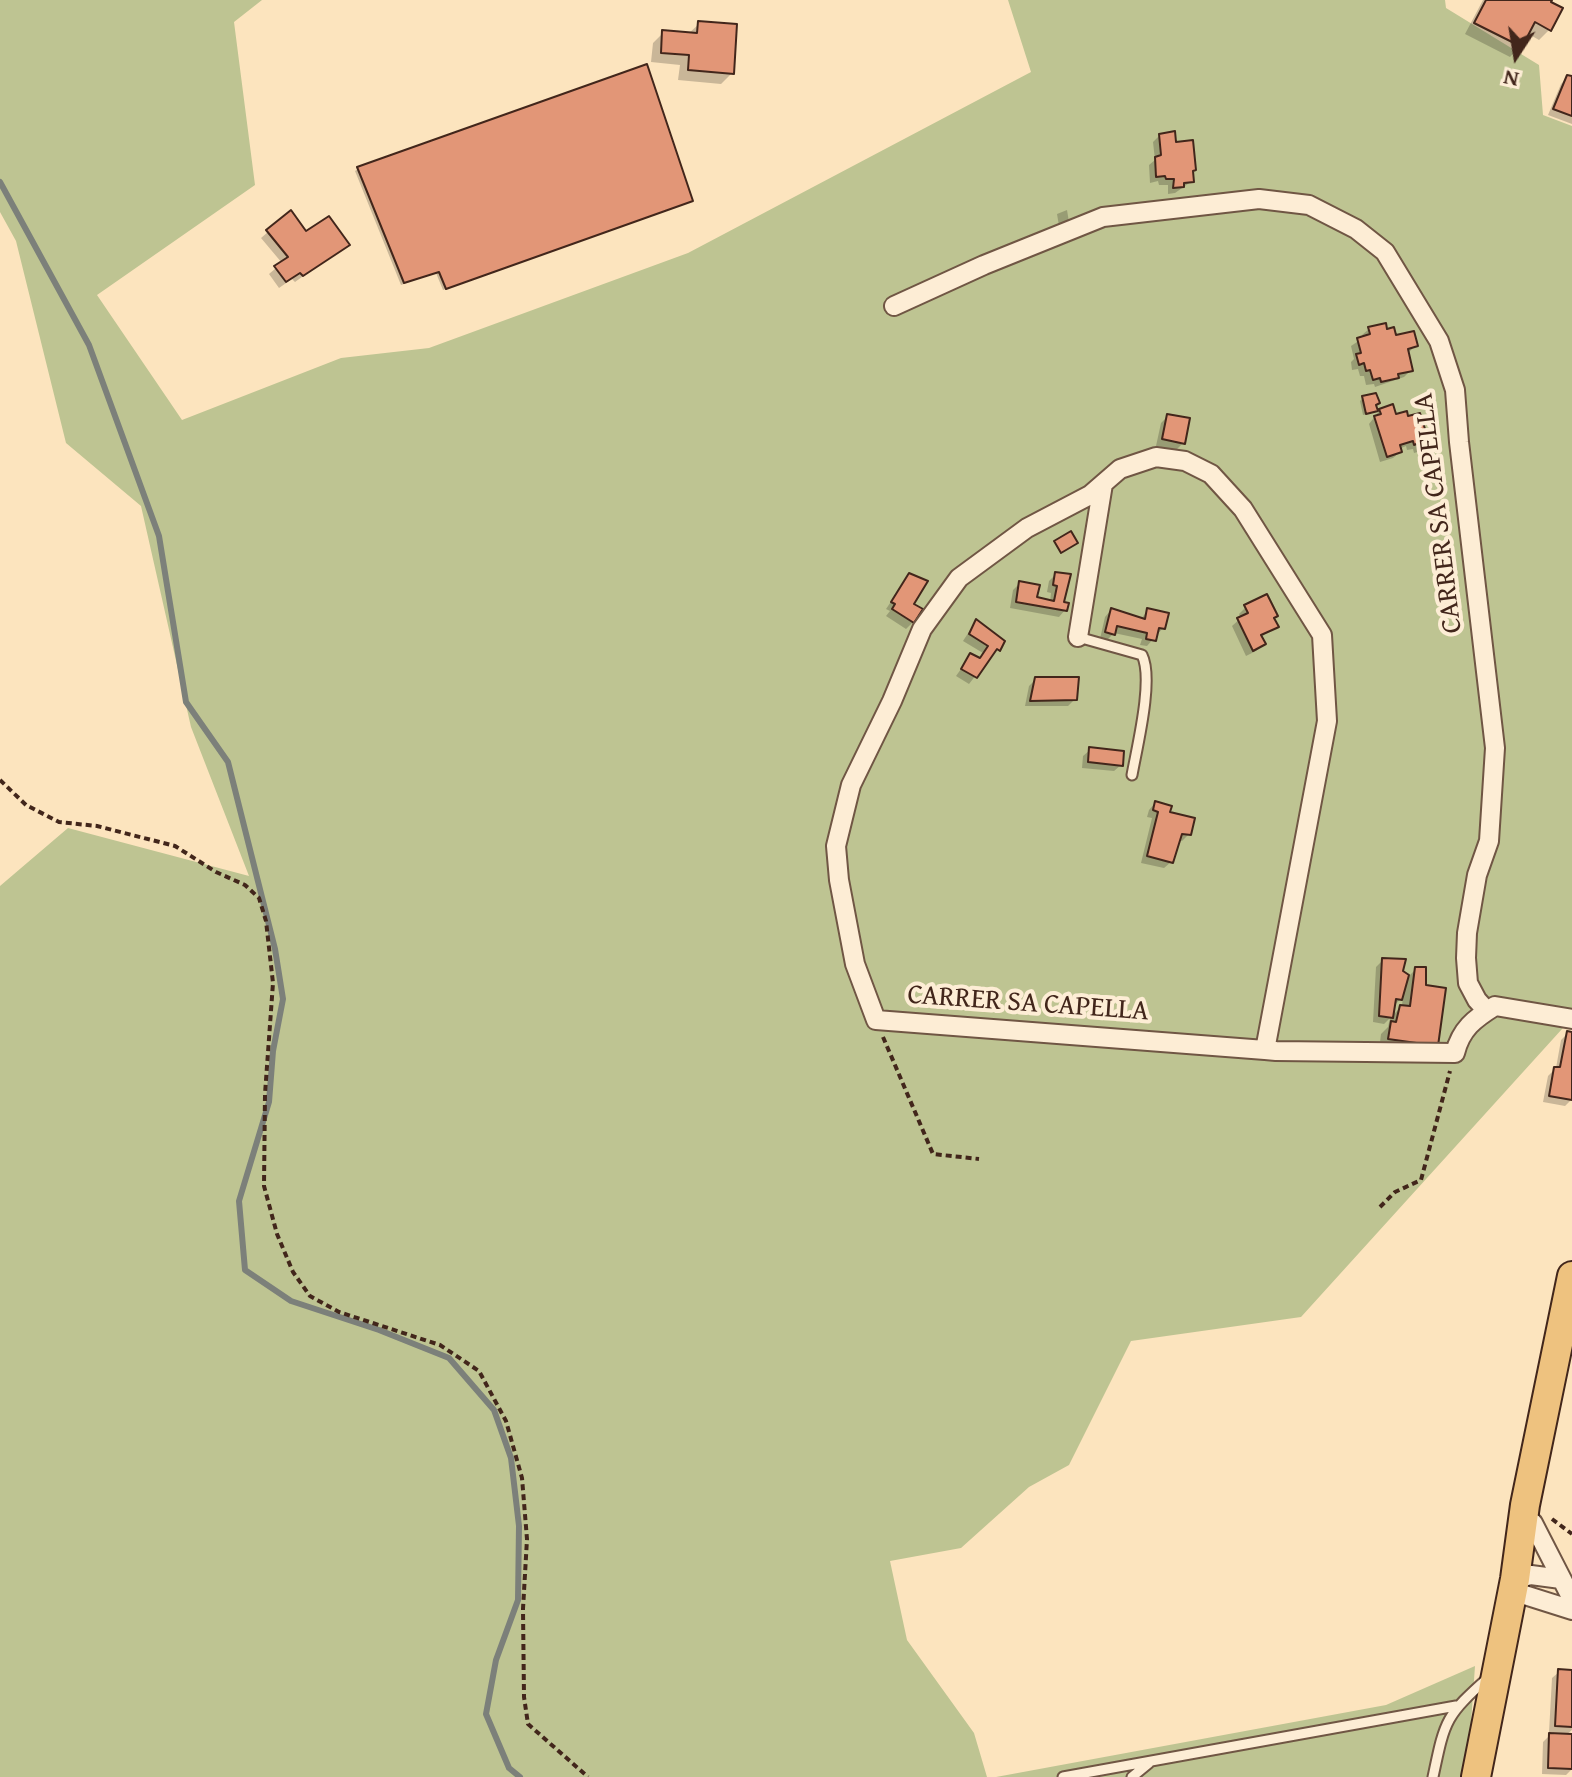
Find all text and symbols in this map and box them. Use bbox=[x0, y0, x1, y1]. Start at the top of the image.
north arrow bbox=[1476, 16, 1556, 96]
text: N bbox=[1500, 62, 1522, 97]
street label: CARRER SA CAPELLA bbox=[1408, 391, 1470, 635]
street label: CARRER SA CAPELLA bbox=[906, 979, 1150, 1029]

